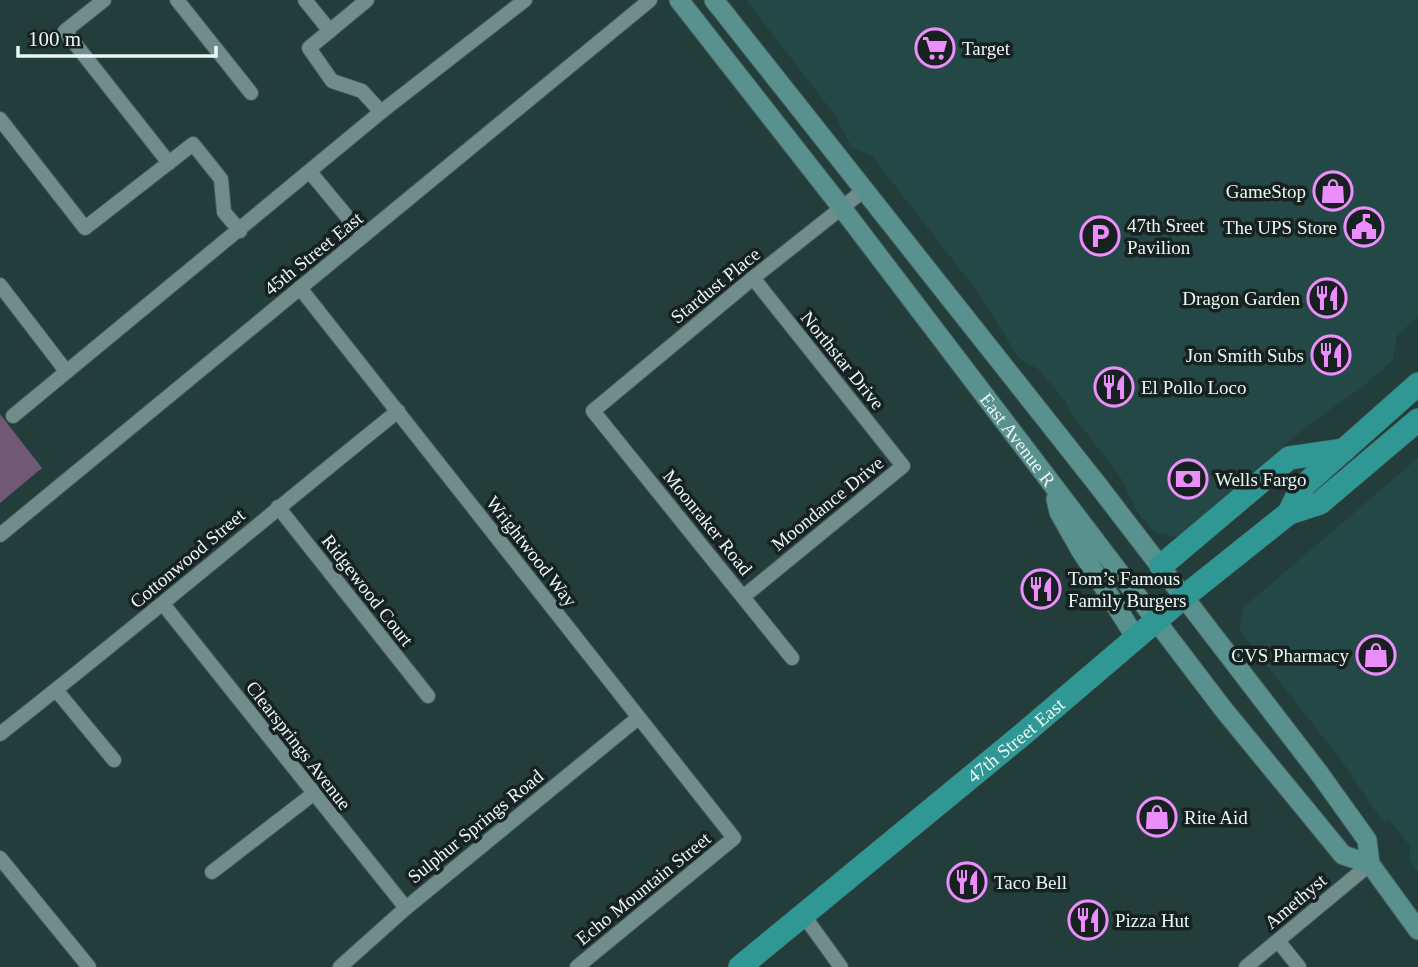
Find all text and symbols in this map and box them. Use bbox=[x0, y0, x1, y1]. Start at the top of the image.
scale bar bbox=[18, 14, 215, 58]
text: 100 m bbox=[28, 27, 81, 51]
supermarket icon: Target bbox=[914, 27, 956, 69]
place label: Target bbox=[962, 38, 1011, 59]
shop icon: GameStop bbox=[1312, 170, 1354, 212]
place label: GameStop bbox=[1226, 181, 1306, 202]
public building icon: The UPS Store bbox=[1343, 206, 1385, 248]
street label: 45th Street East bbox=[260, 207, 367, 299]
parking icon: 47th Sreet Pavilion bbox=[1079, 215, 1121, 257]
place label: 47th Sreet Pavilion bbox=[1127, 215, 1205, 258]
place label: The UPS Store bbox=[1223, 217, 1337, 238]
street label: Stardust Place bbox=[667, 243, 764, 328]
restaurant icon: Dragon Garden bbox=[1306, 277, 1348, 319]
place label: Dragon Garden bbox=[1182, 288, 1300, 309]
street label: Northstar Drive bbox=[797, 307, 888, 413]
restaurant icon: Jon Smith Subs bbox=[1310, 334, 1352, 376]
place label: Jon Smith Subs bbox=[1186, 345, 1304, 366]
restaurant icon: El Pollo Loco bbox=[1093, 366, 1135, 408]
place label: El Pollo Loco bbox=[1141, 377, 1247, 398]
street label: East Avenue R bbox=[976, 389, 1060, 491]
street label: Moondance Drive bbox=[767, 452, 887, 555]
bank icon: Wells Fargo bbox=[1167, 458, 1209, 500]
street label: Moonraker Road bbox=[659, 465, 757, 580]
place label: Wells Fargo bbox=[1215, 469, 1307, 490]
street label: Wrightwood Way bbox=[482, 492, 581, 611]
street label: Cottonwood Street bbox=[126, 504, 249, 612]
street label: Ridgewood Court bbox=[318, 530, 418, 651]
restaurant icon: Tom’s Famous Family Burgers bbox=[1020, 568, 1062, 610]
place label: Tom’s Famous Family Burgers bbox=[1068, 568, 1186, 611]
shop icon: CVS Pharmacy bbox=[1355, 634, 1397, 676]
place label: CVS Pharmacy bbox=[1231, 645, 1349, 666]
street label: Clearsprings Avenue bbox=[242, 677, 355, 814]
street label: 47th Street East bbox=[963, 693, 1069, 787]
street label: Sulphur Springs Road bbox=[403, 765, 548, 887]
shop icon: Rite Aid bbox=[1136, 796, 1178, 838]
place label: Rite Aid bbox=[1184, 807, 1248, 828]
street label: Echo Mountain Street bbox=[572, 827, 715, 949]
restaurant icon: Taco Bell bbox=[946, 861, 988, 903]
street label: Amethyst bbox=[1260, 869, 1331, 933]
place label: Taco Bell bbox=[994, 872, 1067, 893]
restaurant icon: Pizza Hut bbox=[1067, 899, 1109, 941]
place label: Pizza Hut bbox=[1115, 910, 1190, 931]

